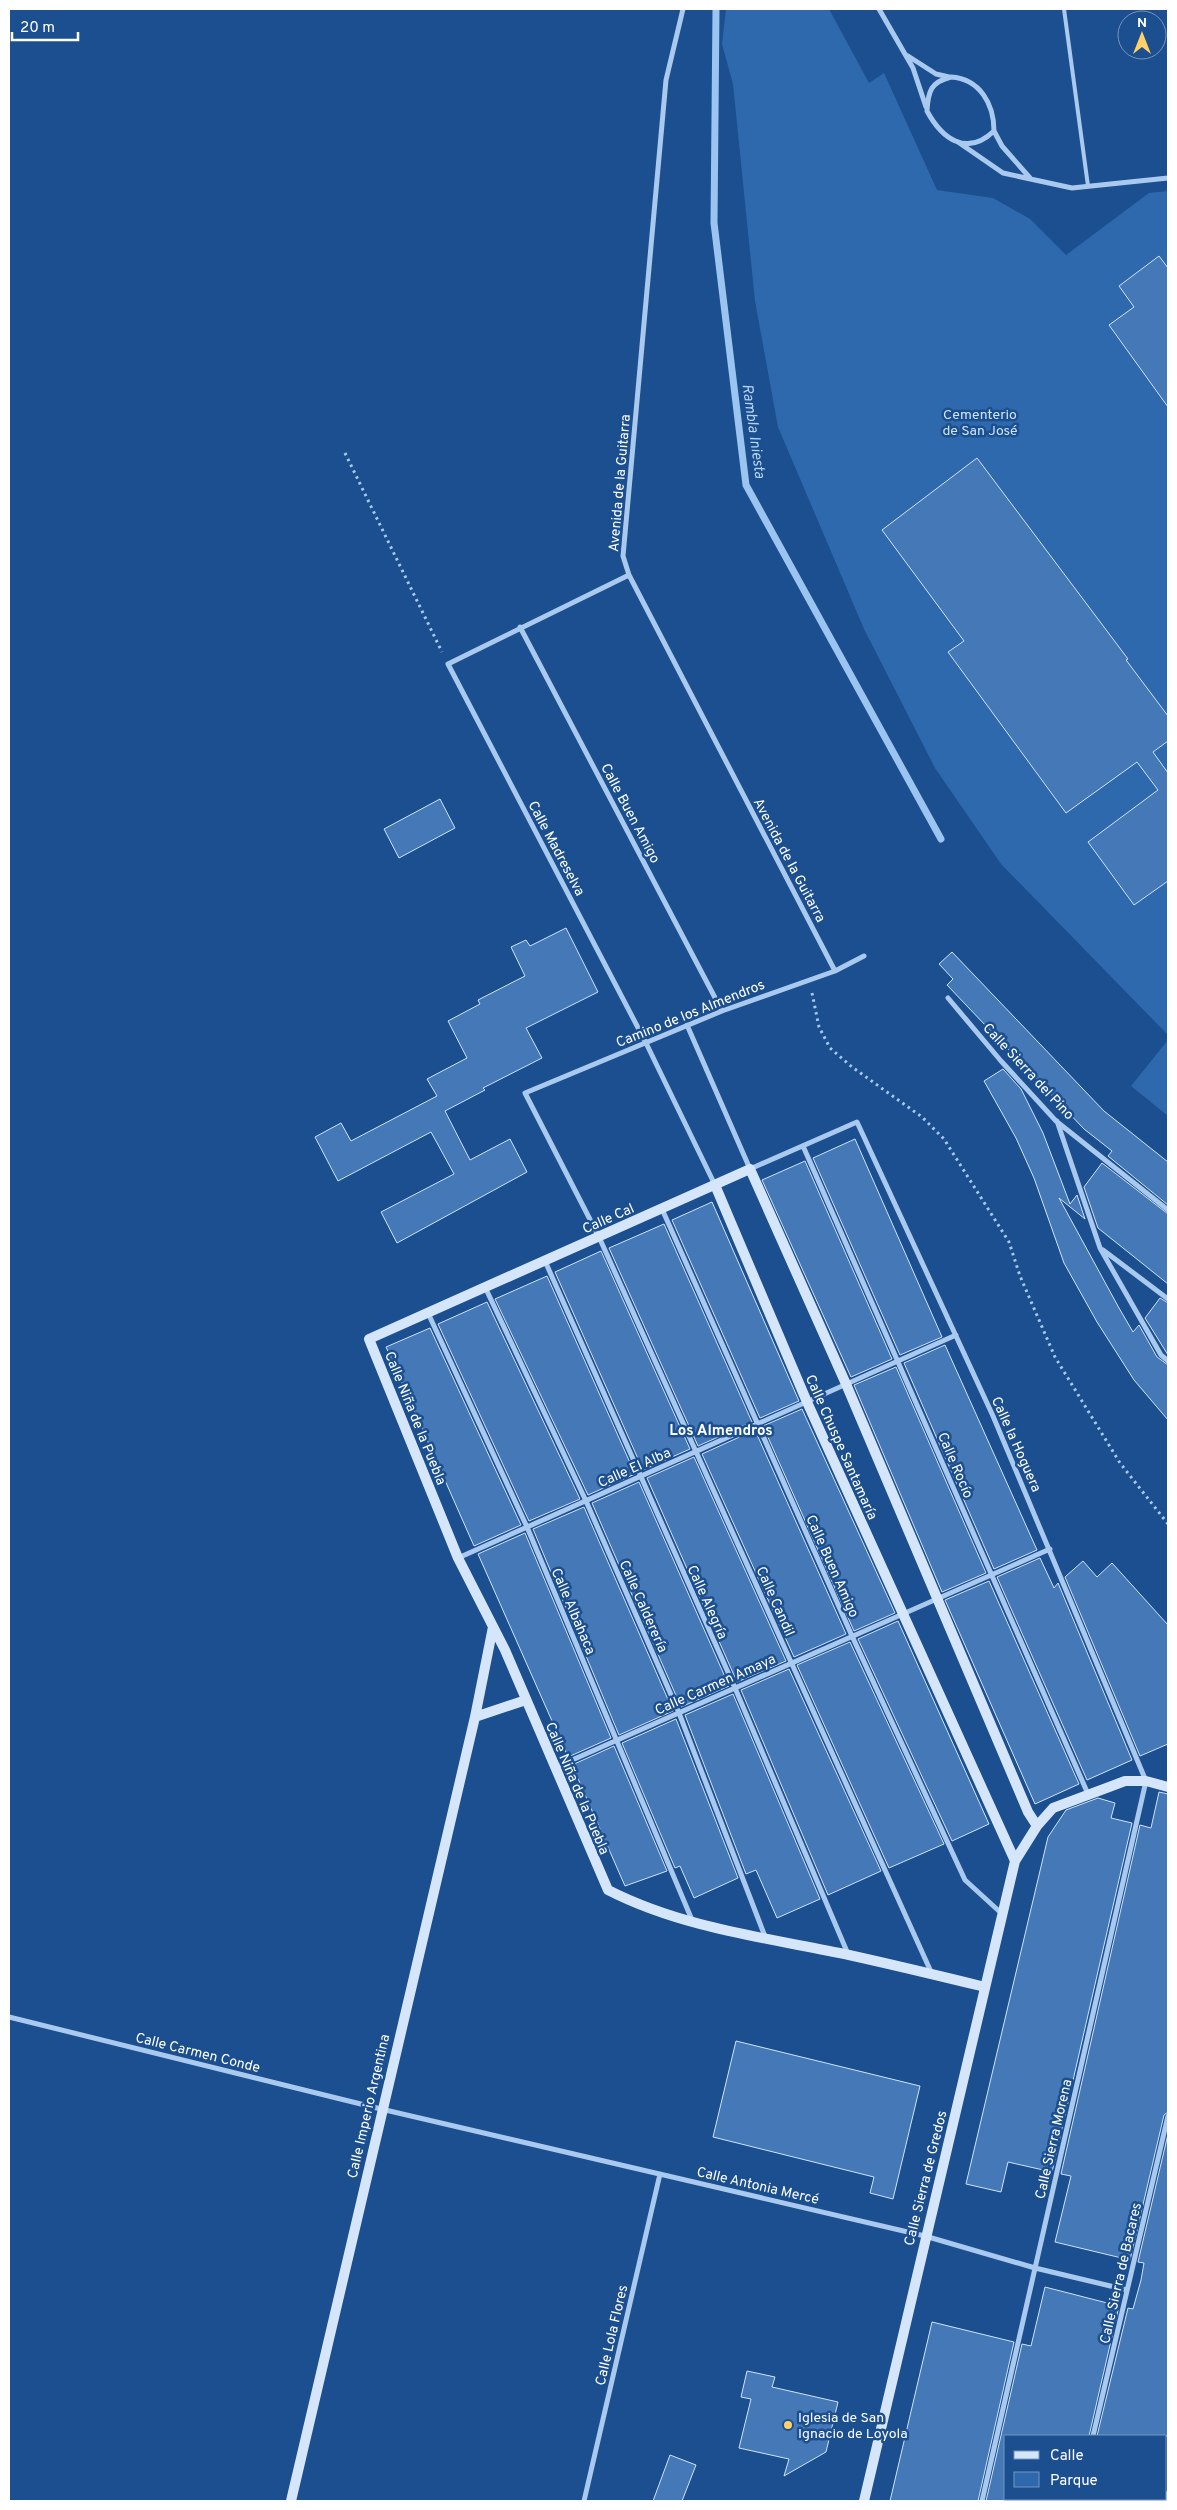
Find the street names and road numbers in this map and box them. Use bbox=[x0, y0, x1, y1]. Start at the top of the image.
street label: Avenida de la Guitarra bbox=[606, 414, 635, 553]
street label: Calle Buen Amigo bbox=[596, 761, 663, 867]
street label: Avenida de la Guitarra bbox=[749, 796, 829, 926]
street label: Calle Madreselva bbox=[523, 798, 588, 899]
street label: Camino de los Almendros bbox=[614, 977, 767, 1052]
street label: Calle Sierra del Pino bbox=[979, 1020, 1077, 1124]
street label: Calle Cal bbox=[580, 1200, 637, 1238]
street label: Calle Niña de la Puebla bbox=[380, 1349, 449, 1488]
street label: Calle Chuspe Santamaría bbox=[801, 1372, 880, 1523]
street label: Calle la Hoguera bbox=[987, 1394, 1044, 1495]
street label: Calle Rocío bbox=[933, 1430, 976, 1501]
street label: Calle El Alba bbox=[596, 1445, 674, 1492]
street label: Calle Buen Amigo bbox=[801, 1513, 862, 1621]
street label: Calle Calderería bbox=[615, 1558, 671, 1655]
street label: Calle Alegría bbox=[683, 1563, 731, 1642]
street label: Calle Candil bbox=[752, 1564, 798, 1639]
street label: Calle Albahaca bbox=[547, 1566, 598, 1657]
street label: Calle Carmen Amaya bbox=[653, 1651, 779, 1720]
street label: Calle Niña de la Puebla bbox=[541, 1720, 612, 1857]
street label: Calle Carmen Conde bbox=[134, 2030, 262, 2077]
street label: Calle Imperio Argentina bbox=[345, 2033, 394, 2180]
street label: Calle Sierra Morena bbox=[1032, 2078, 1077, 2201]
street label: Calle Sierra de Gredos bbox=[901, 2109, 951, 2248]
street label: Calle Antonia Mercé bbox=[695, 2164, 820, 2209]
street label: Calle Sierra de Bacares bbox=[1097, 2201, 1146, 2346]
street label: Calle Lola Flores bbox=[593, 2283, 632, 2387]

